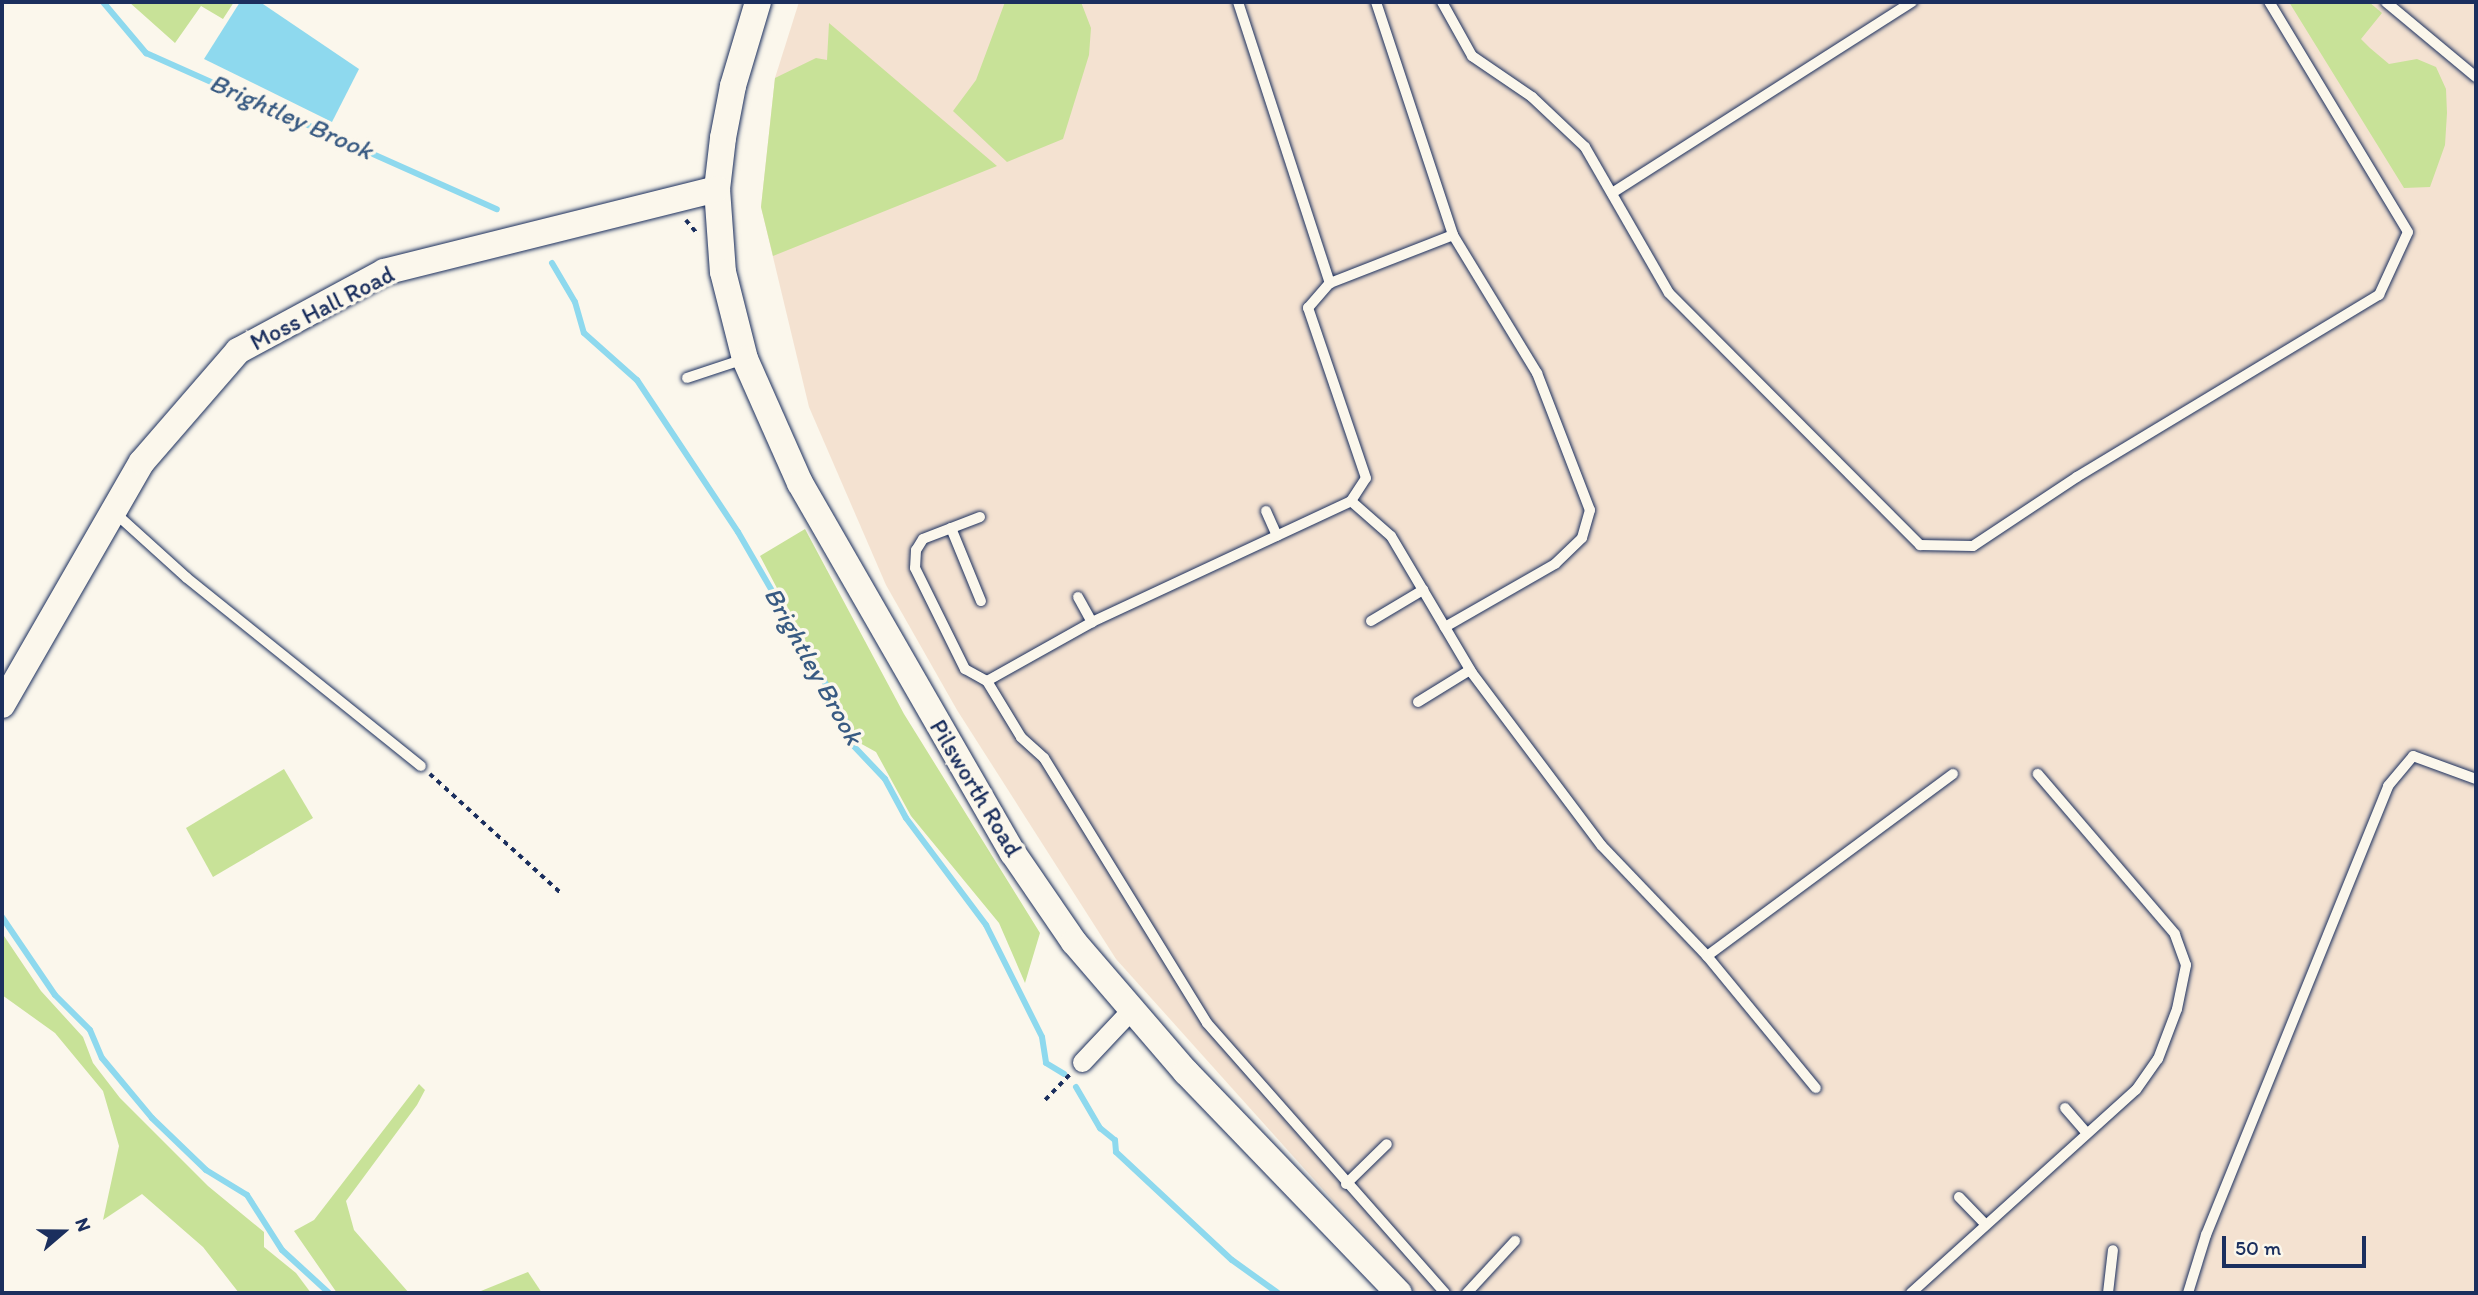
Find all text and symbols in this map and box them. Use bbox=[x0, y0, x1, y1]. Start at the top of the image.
water label: Brightley Brook bbox=[205, 67, 377, 167]
street label: Moss Hall Road bbox=[245, 259, 399, 357]
water label: Brightley Brook bbox=[757, 582, 869, 750]
street label: Pilsworth Road bbox=[924, 714, 1028, 862]
north arrow bbox=[28, 1197, 98, 1267]
text: N bbox=[70, 1215, 96, 1235]
scale bar bbox=[2226, 1222, 2370, 1266]
text: 50 m bbox=[2235, 1235, 2281, 1260]

